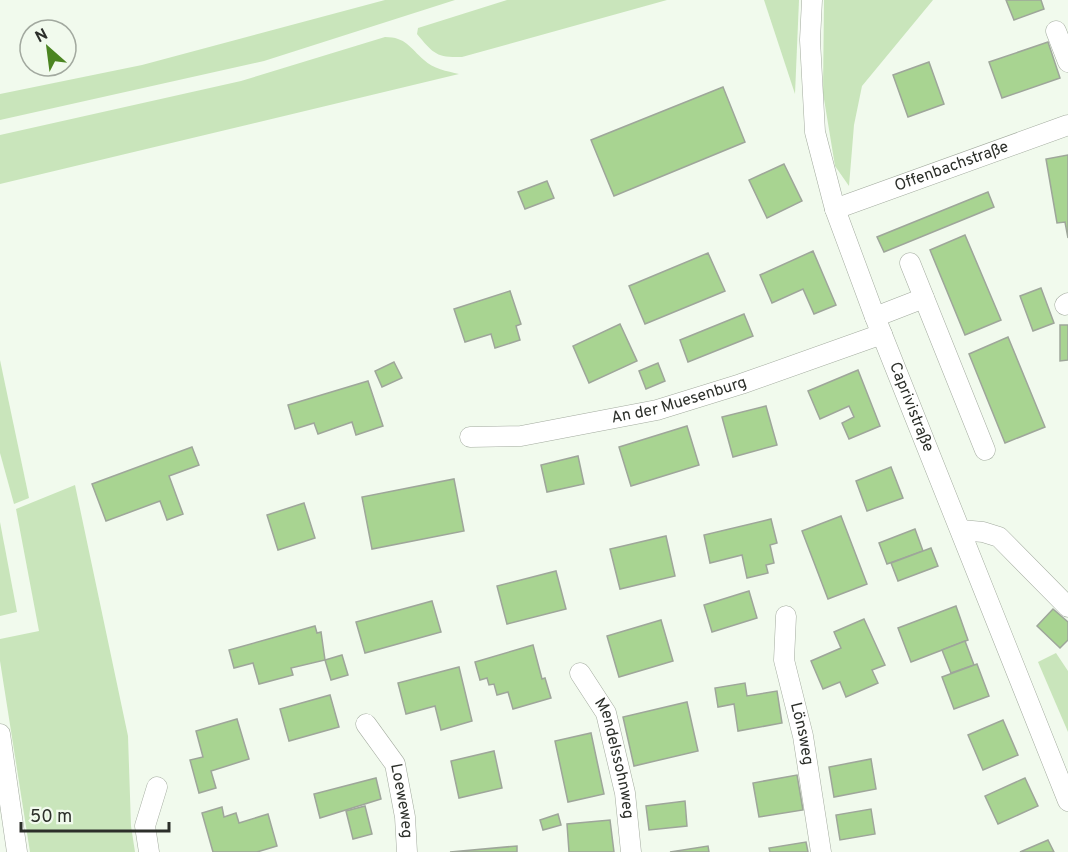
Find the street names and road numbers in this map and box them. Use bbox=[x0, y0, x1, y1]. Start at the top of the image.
street label: Offenbachstraße bbox=[892, 137, 1011, 197]
street label: Caprivistraße bbox=[884, 359, 938, 455]
street label: An der Muesenburg bbox=[610, 373, 750, 429]
street label: Mendelssohnweg bbox=[589, 694, 638, 820]
street label: Lönsweg bbox=[785, 700, 817, 767]
street label: Loeweweg bbox=[385, 762, 416, 839]

